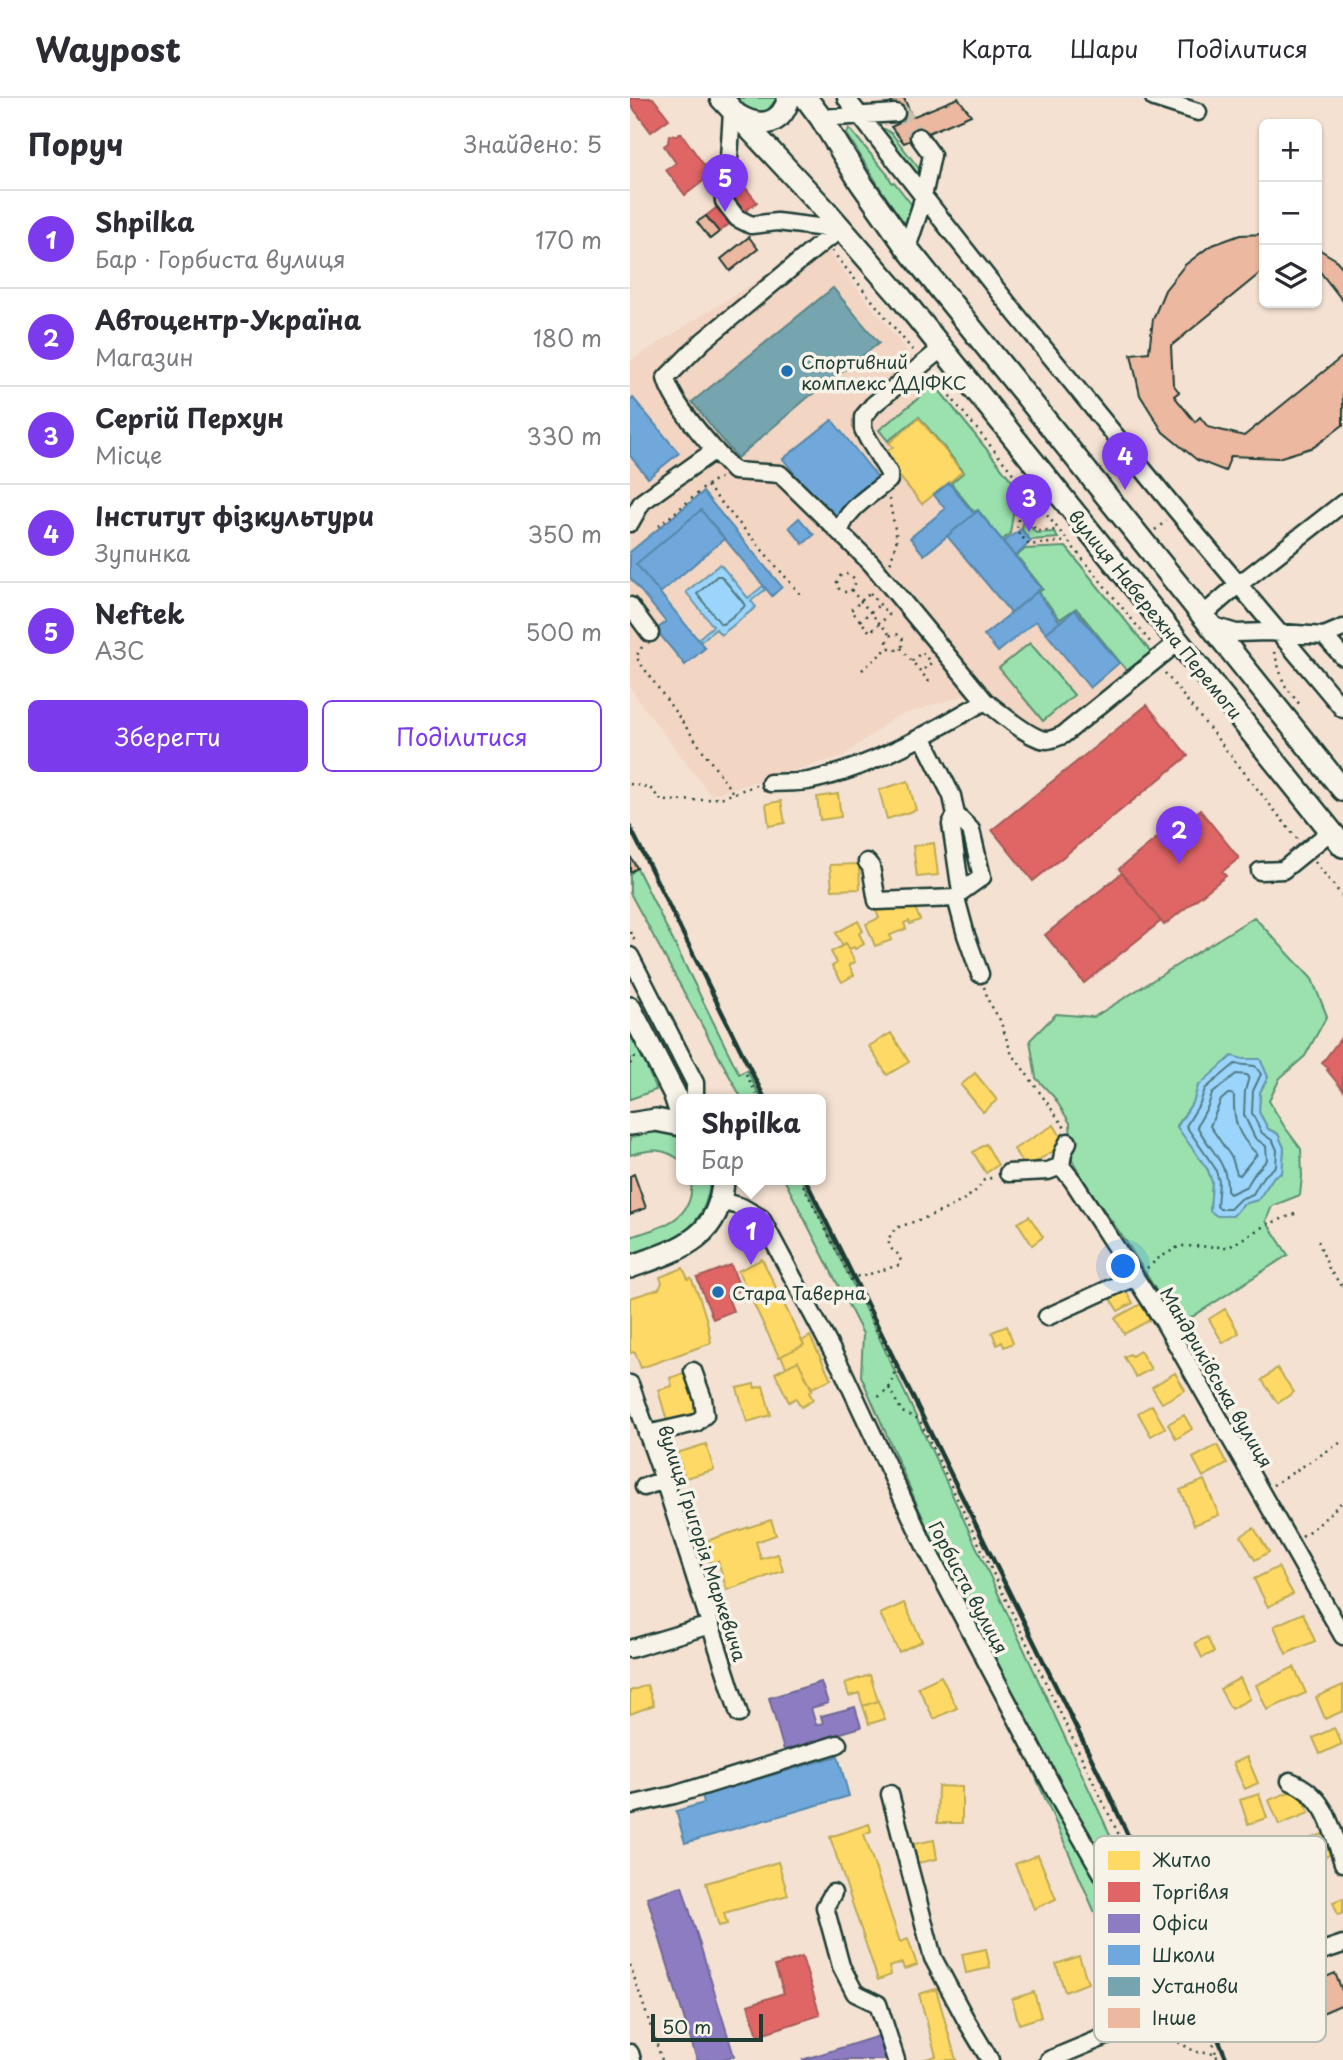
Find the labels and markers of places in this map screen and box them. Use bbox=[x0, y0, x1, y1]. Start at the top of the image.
pin: 5 bbox=[702, 154, 748, 212]
place label: Спортивний комплекс ДДІФКС bbox=[801, 348, 967, 396]
marker: Спортивний комплекс ДДІФКС bbox=[779, 363, 795, 379]
pin: 4 bbox=[1102, 432, 1148, 490]
pin: 3 bbox=[1006, 474, 1052, 532]
pin: 2 bbox=[1156, 806, 1202, 864]
pin: 1 bbox=[728, 1207, 774, 1265]
place label: Стара Таверна bbox=[732, 1279, 867, 1306]
marker: Стара Таверна bbox=[710, 1284, 726, 1300]

